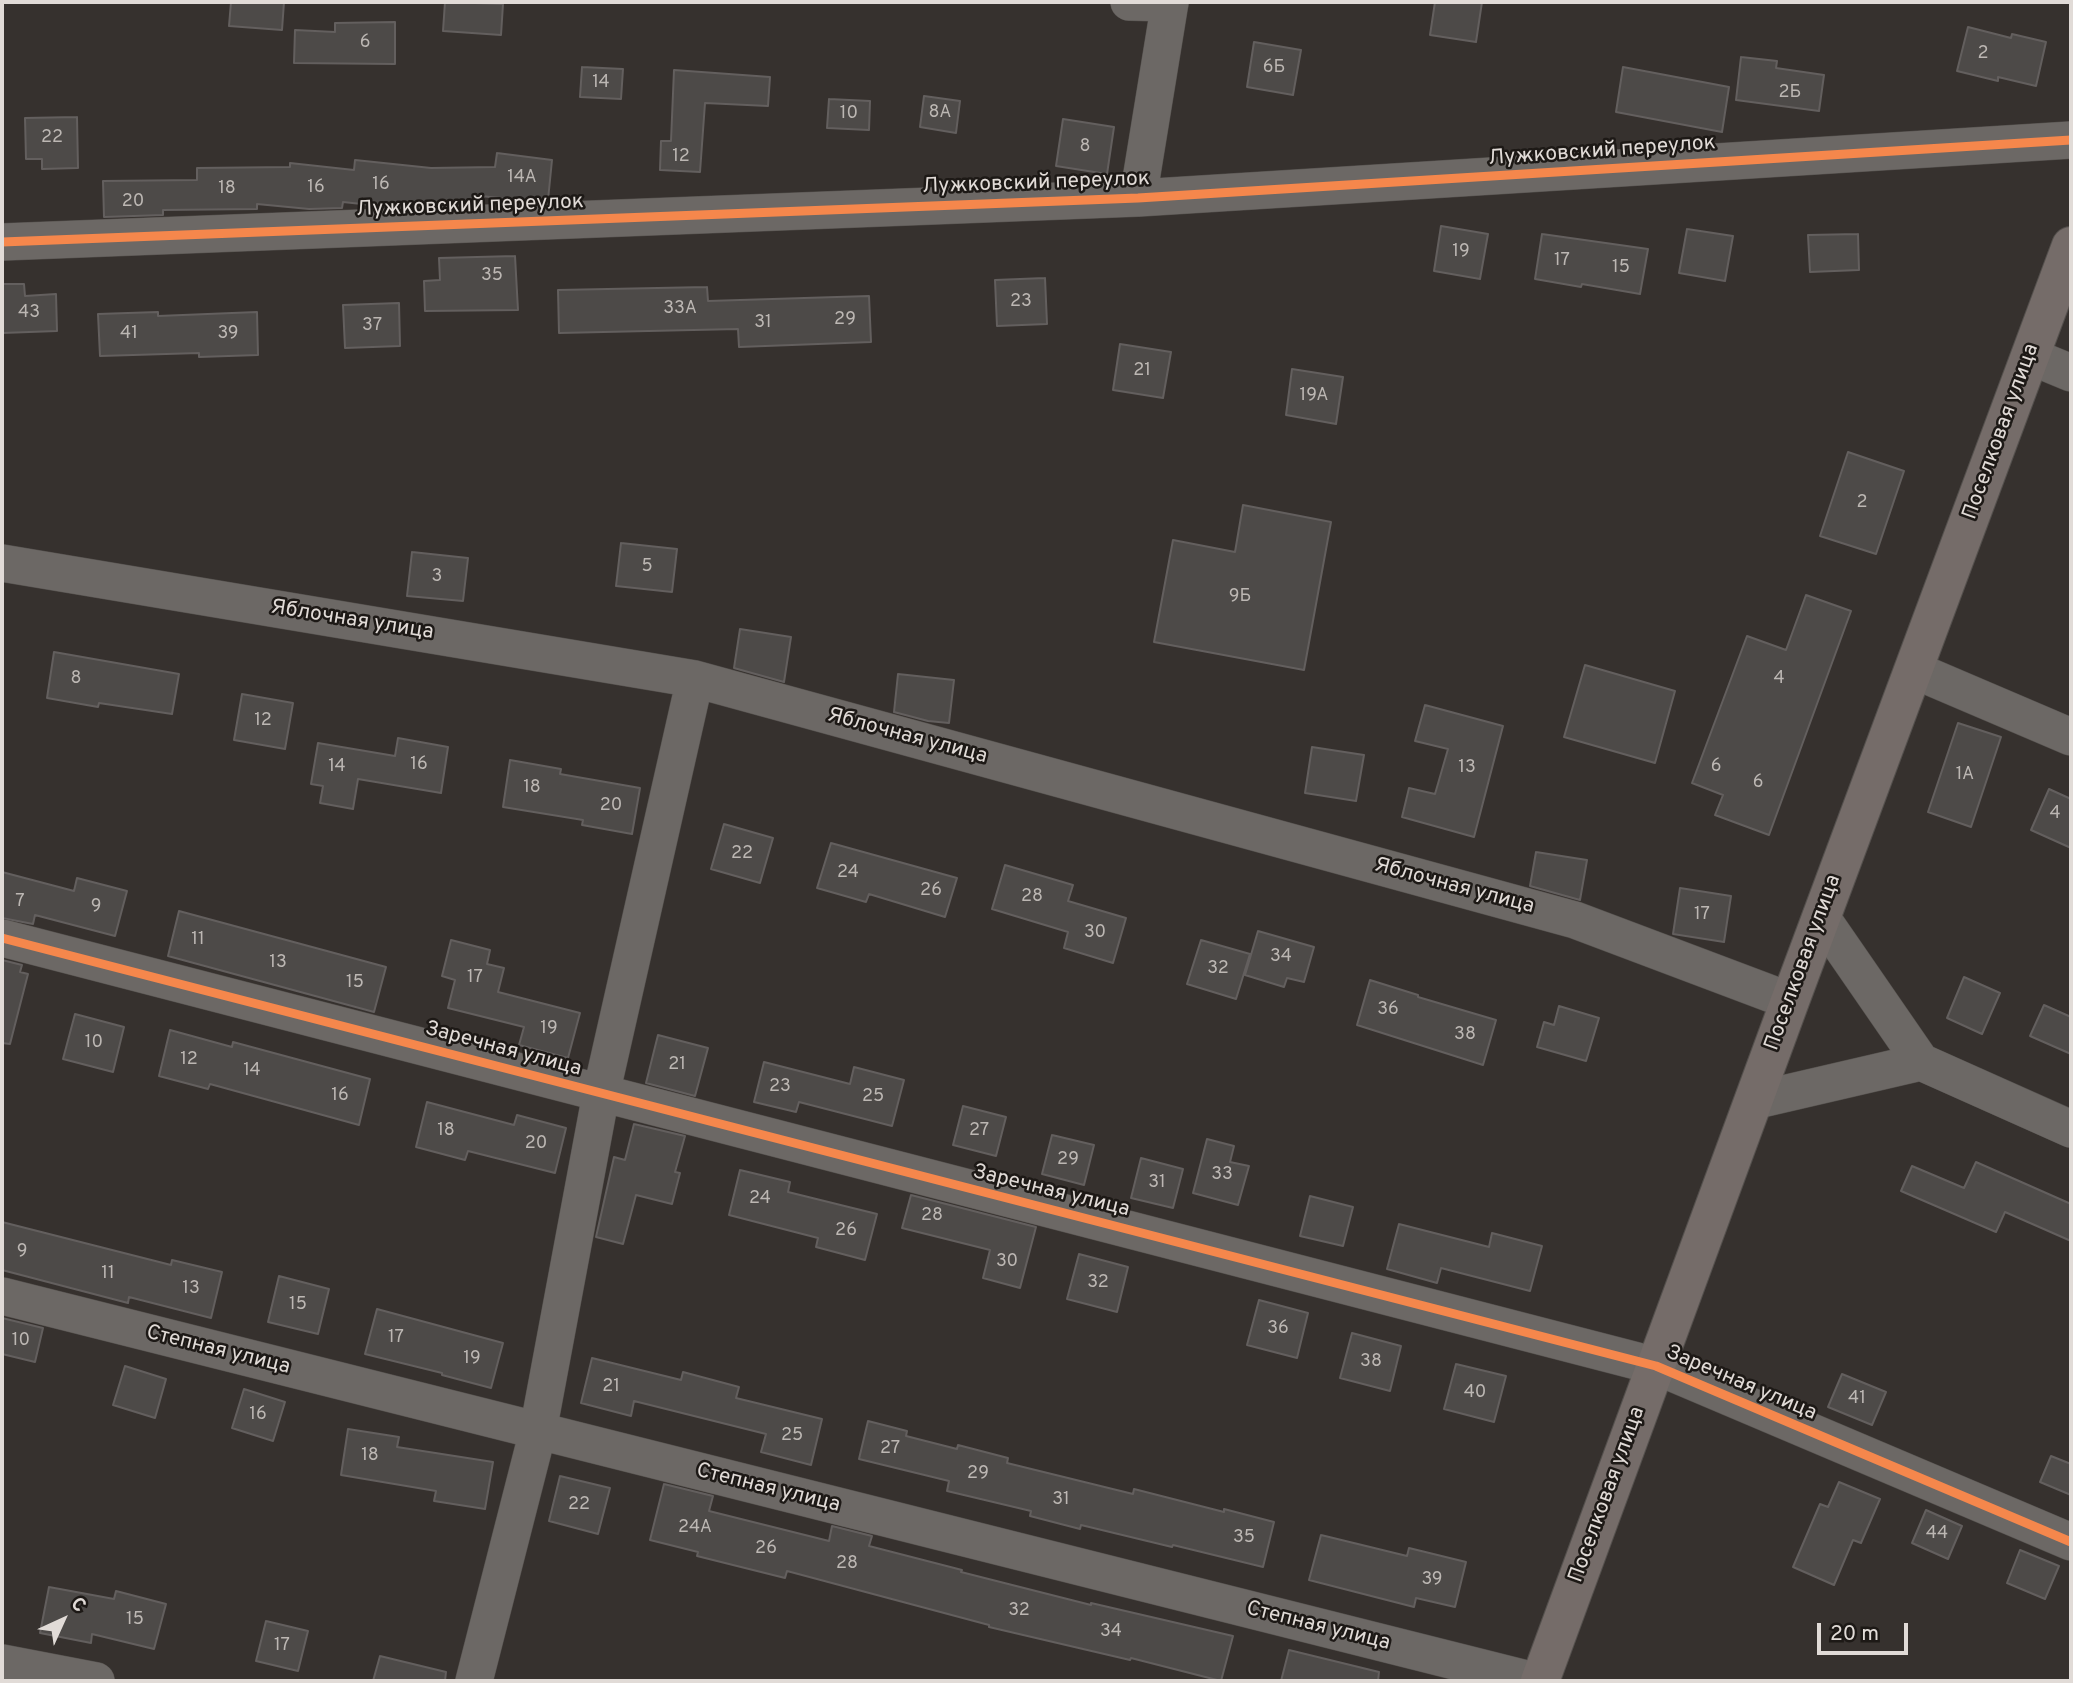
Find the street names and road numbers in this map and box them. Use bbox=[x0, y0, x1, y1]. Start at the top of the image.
street label: Лужковский переулок bbox=[1487, 131, 1717, 173]
street label: Лужковский переулок bbox=[922, 167, 1150, 201]
street label: Лужковский переулок bbox=[356, 190, 584, 224]
street label: Поселковая улица bbox=[1959, 341, 2045, 523]
street label: Яблочная улица bbox=[269, 596, 435, 646]
street label: Яблочная улица bbox=[824, 704, 990, 770]
street label: Яблочная улица bbox=[1371, 854, 1537, 920]
street label: Поселковая улица bbox=[1761, 872, 1847, 1054]
street label: Заречная улица bbox=[422, 1017, 584, 1083]
street label: Заречная улица bbox=[970, 1160, 1132, 1224]
street label: Степная улица bbox=[143, 1321, 293, 1381]
street label: Заречная улица bbox=[1662, 1341, 1820, 1427]
street label: Поселковая улица bbox=[1565, 1404, 1651, 1586]
street label: Степная улица bbox=[693, 1459, 843, 1519]
street label: Степная улица bbox=[1243, 1597, 1393, 1657]

